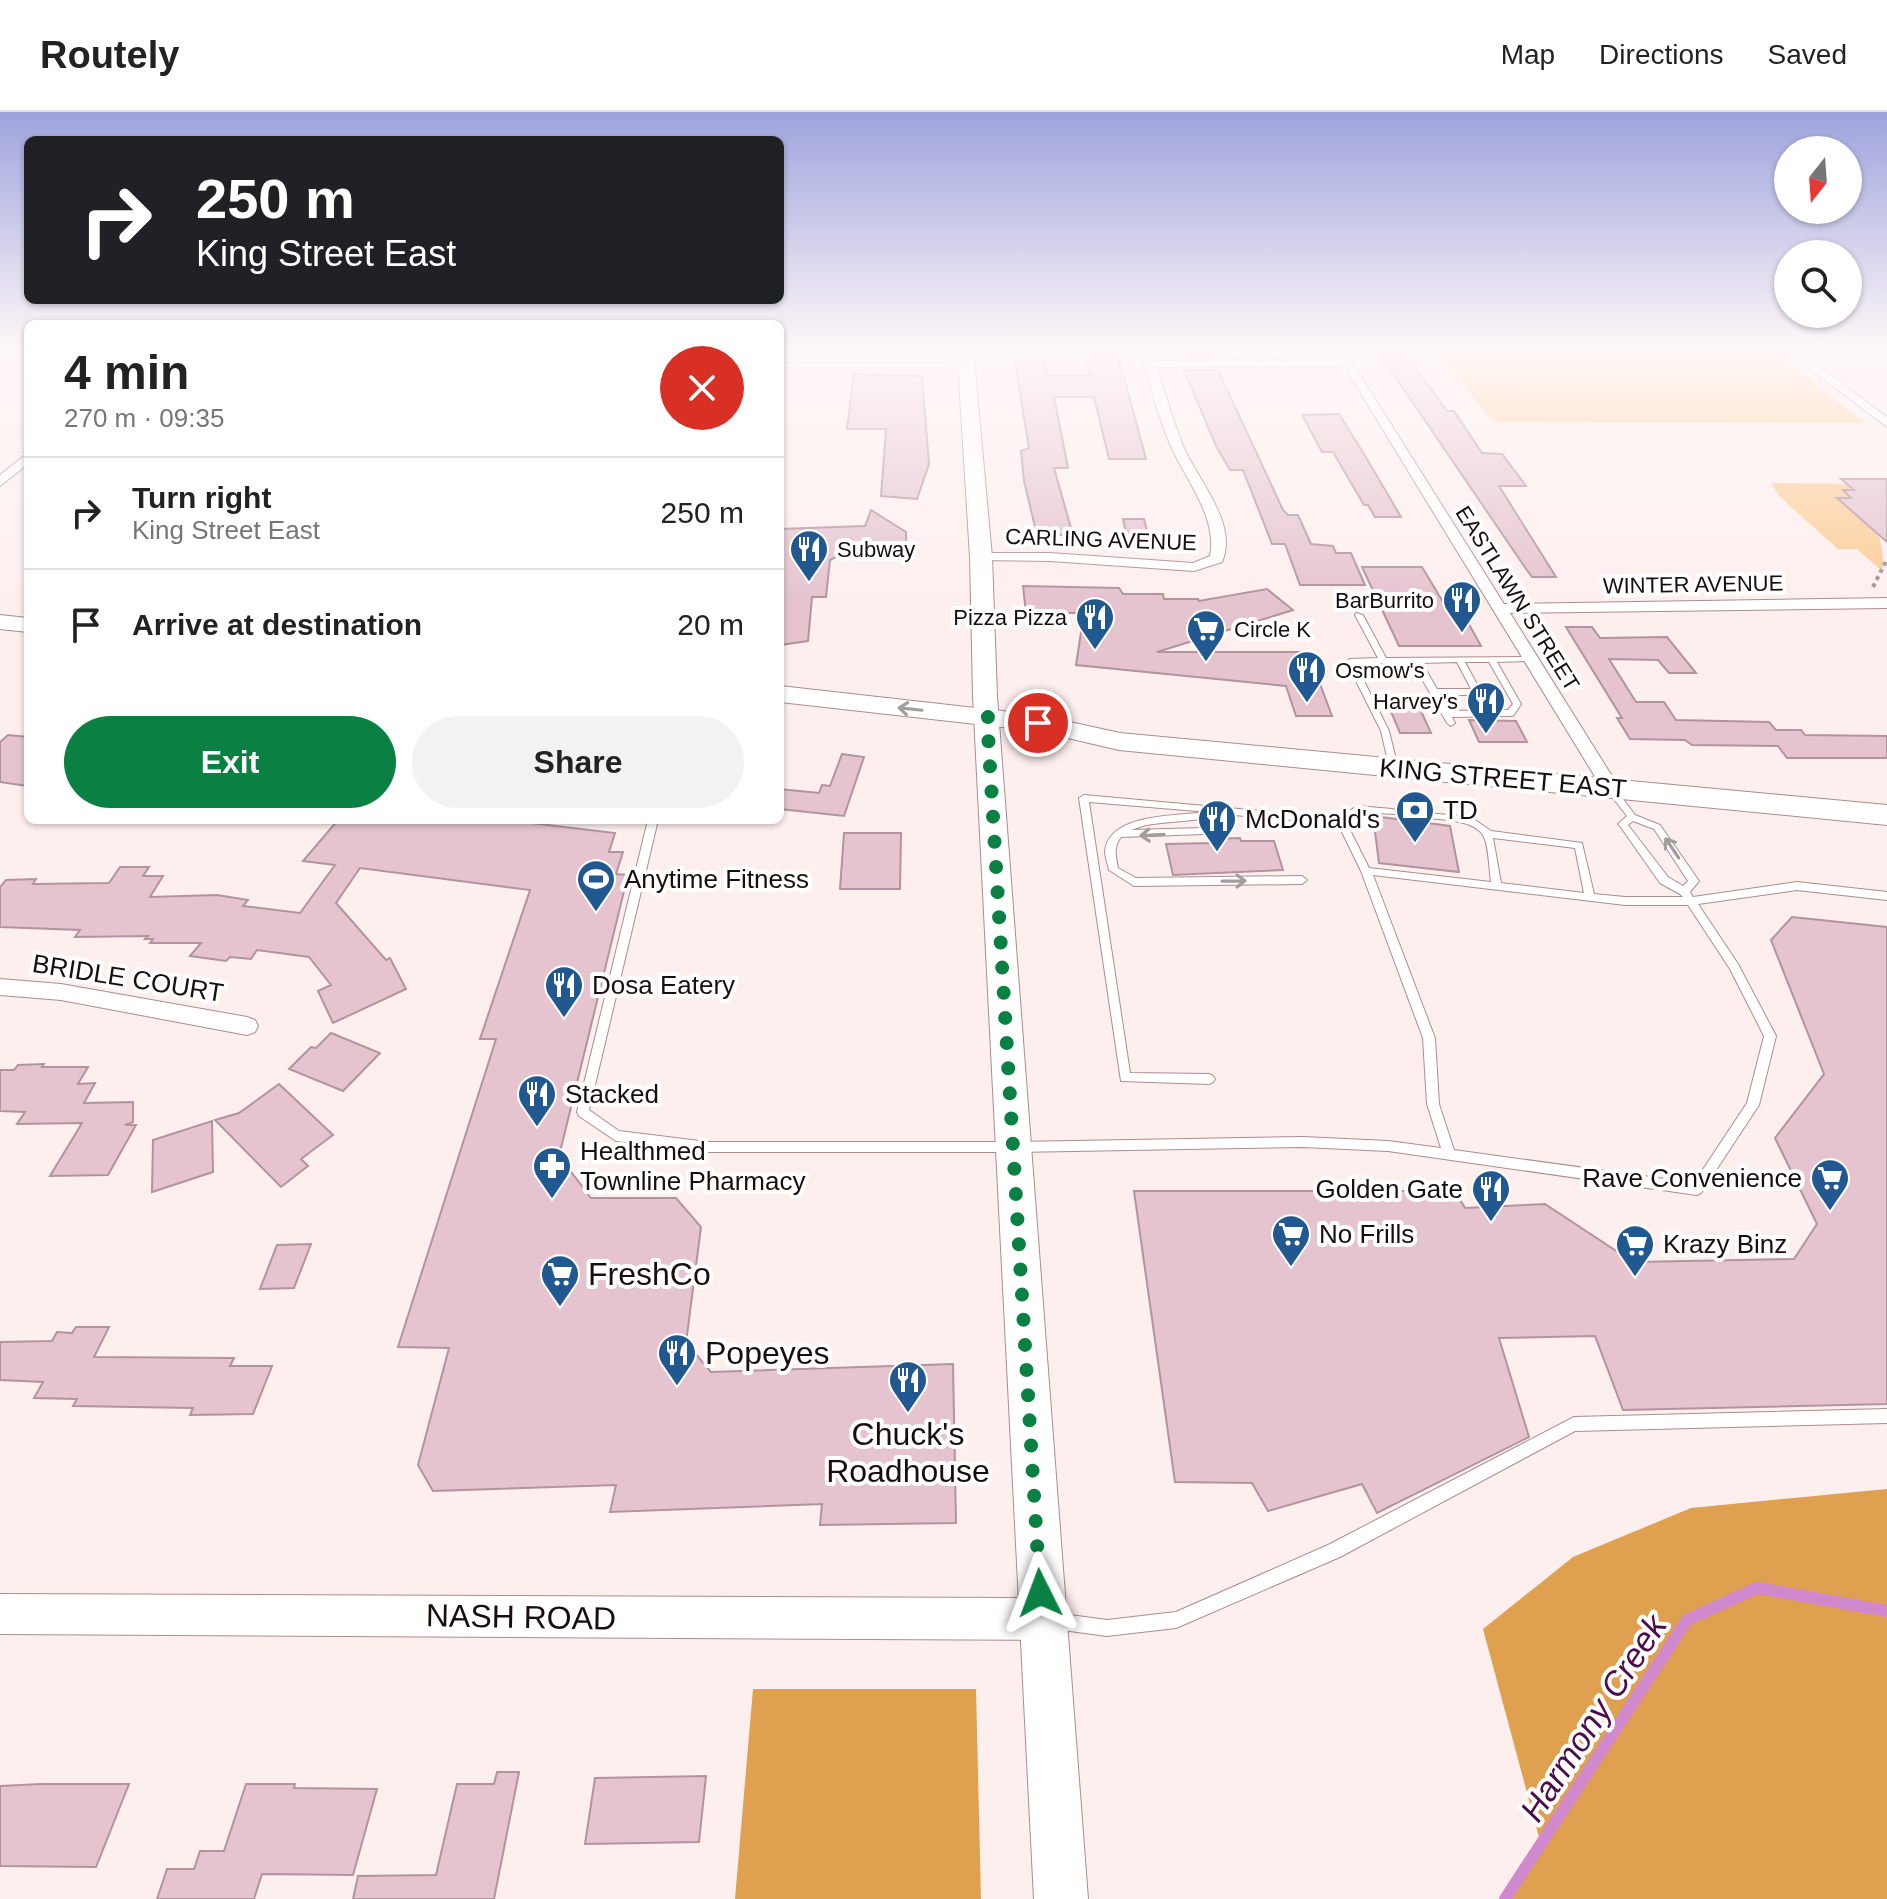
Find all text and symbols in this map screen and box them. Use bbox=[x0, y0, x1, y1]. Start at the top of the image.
text: Routely bbox=[40, 34, 179, 76]
text: Map bbox=[1501, 39, 1555, 70]
text: Directions bbox=[1599, 39, 1724, 70]
text: Saved bbox=[1768, 39, 1847, 70]
north arrow bbox=[1774, 136, 1862, 224]
map controls bbox=[1774, 136, 1862, 328]
text: 250 m bbox=[196, 167, 355, 230]
icon: right bbox=[64, 168, 168, 272]
text: King Street East bbox=[196, 233, 456, 274]
button: search bbox=[1774, 240, 1862, 328]
text: 4 min bbox=[64, 346, 189, 399]
button: close bbox=[660, 346, 744, 430]
text: 270 m · 09:35 bbox=[64, 403, 224, 433]
text: Turn right bbox=[132, 481, 271, 514]
icon: right bbox=[64, 491, 108, 535]
text: 250 m bbox=[661, 496, 744, 529]
street label: EASTLAWN STREET bbox=[1451, 501, 1585, 695]
text: King Street East bbox=[132, 515, 320, 545]
street label: CARLING AVENUE bbox=[1005, 524, 1197, 555]
restaurant icon: Subway bbox=[788, 528, 830, 583]
place label: Subway bbox=[837, 537, 915, 562]
street label: WINTER AVENUE bbox=[1603, 570, 1783, 599]
restaurant icon: BarBurrito bbox=[1441, 579, 1483, 634]
place label: BarBurrito bbox=[1335, 588, 1434, 613]
restaurant icon: Pizza Pizza bbox=[1074, 596, 1116, 651]
icon: arrive bbox=[64, 603, 108, 647]
place label: Pizza Pizza bbox=[953, 605, 1068, 630]
text: Arrive at destination bbox=[132, 608, 422, 641]
text: 20 m bbox=[677, 608, 744, 641]
supermarket icon: Circle K bbox=[1185, 608, 1227, 663]
place label: Circle K bbox=[1234, 617, 1311, 642]
restaurant icon: Osmow's bbox=[1286, 649, 1328, 704]
place label: Osmow's bbox=[1335, 658, 1425, 683]
restaurant icon: Harvey's bbox=[1465, 680, 1507, 735]
pin bbox=[1004, 689, 1072, 757]
place label: Harvey's bbox=[1373, 689, 1458, 714]
one-way arrow bbox=[897, 701, 924, 716]
icon: arrive bbox=[1016, 701, 1060, 745]
button: Exit bbox=[64, 716, 396, 808]
button: Share bbox=[412, 716, 744, 808]
street label: KING STREET EAST bbox=[1378, 752, 1628, 804]
bank icon: TD bbox=[1394, 789, 1436, 844]
place label: TD bbox=[1443, 795, 1478, 825]
restaurant icon: McDonald's bbox=[1196, 798, 1238, 853]
place label: McDonald's bbox=[1245, 804, 1380, 834]
one-way arrow bbox=[1139, 828, 1166, 843]
one-way arrow bbox=[1664, 838, 1680, 860]
sports icon: Anytime Fitness bbox=[575, 858, 617, 913]
place label: Anytime Fitness bbox=[624, 864, 809, 894]
one-way arrow bbox=[1220, 873, 1247, 889]
street label: BRIDLE COURT bbox=[30, 948, 226, 1008]
restaurant icon: Dosa Eatery bbox=[543, 964, 585, 1019]
place label: Dosa Eatery bbox=[592, 970, 735, 1000]
restaurant icon: Stacked bbox=[516, 1073, 558, 1128]
place label: Stacked bbox=[565, 1079, 659, 1109]
place label: Healthmed Townline Pharmacy bbox=[580, 1136, 805, 1196]
pharmacy icon: Healthmed Townline Pharmacy bbox=[531, 1145, 573, 1200]
supermarket icon: Rave Convenience bbox=[1809, 1157, 1851, 1212]
place label: Rave Convenience bbox=[1582, 1163, 1802, 1193]
restaurant icon: Golden Gate bbox=[1470, 1168, 1512, 1223]
place label: Golden Gate bbox=[1316, 1174, 1463, 1204]
supermarket icon: No Frills bbox=[1270, 1213, 1312, 1268]
place label: No Frills bbox=[1319, 1219, 1414, 1249]
supermarket icon: Krazy Binz bbox=[1614, 1223, 1656, 1278]
place label: Krazy Binz bbox=[1663, 1229, 1787, 1259]
supermarket icon: FreshCo bbox=[539, 1253, 581, 1308]
place label: FreshCo bbox=[588, 1256, 711, 1292]
restaurant icon: Popeyes bbox=[656, 1332, 698, 1387]
place label: Popeyes bbox=[705, 1335, 830, 1371]
restaurant icon: Chuck's Roadhouse bbox=[887, 1359, 929, 1414]
place label: Chuck's Roadhouse bbox=[826, 1416, 990, 1489]
position arrow bbox=[998, 1551, 1082, 1635]
street label: NASH ROAD bbox=[426, 1597, 616, 1637]
water label: Harmony Creek bbox=[1512, 1606, 1675, 1828]

